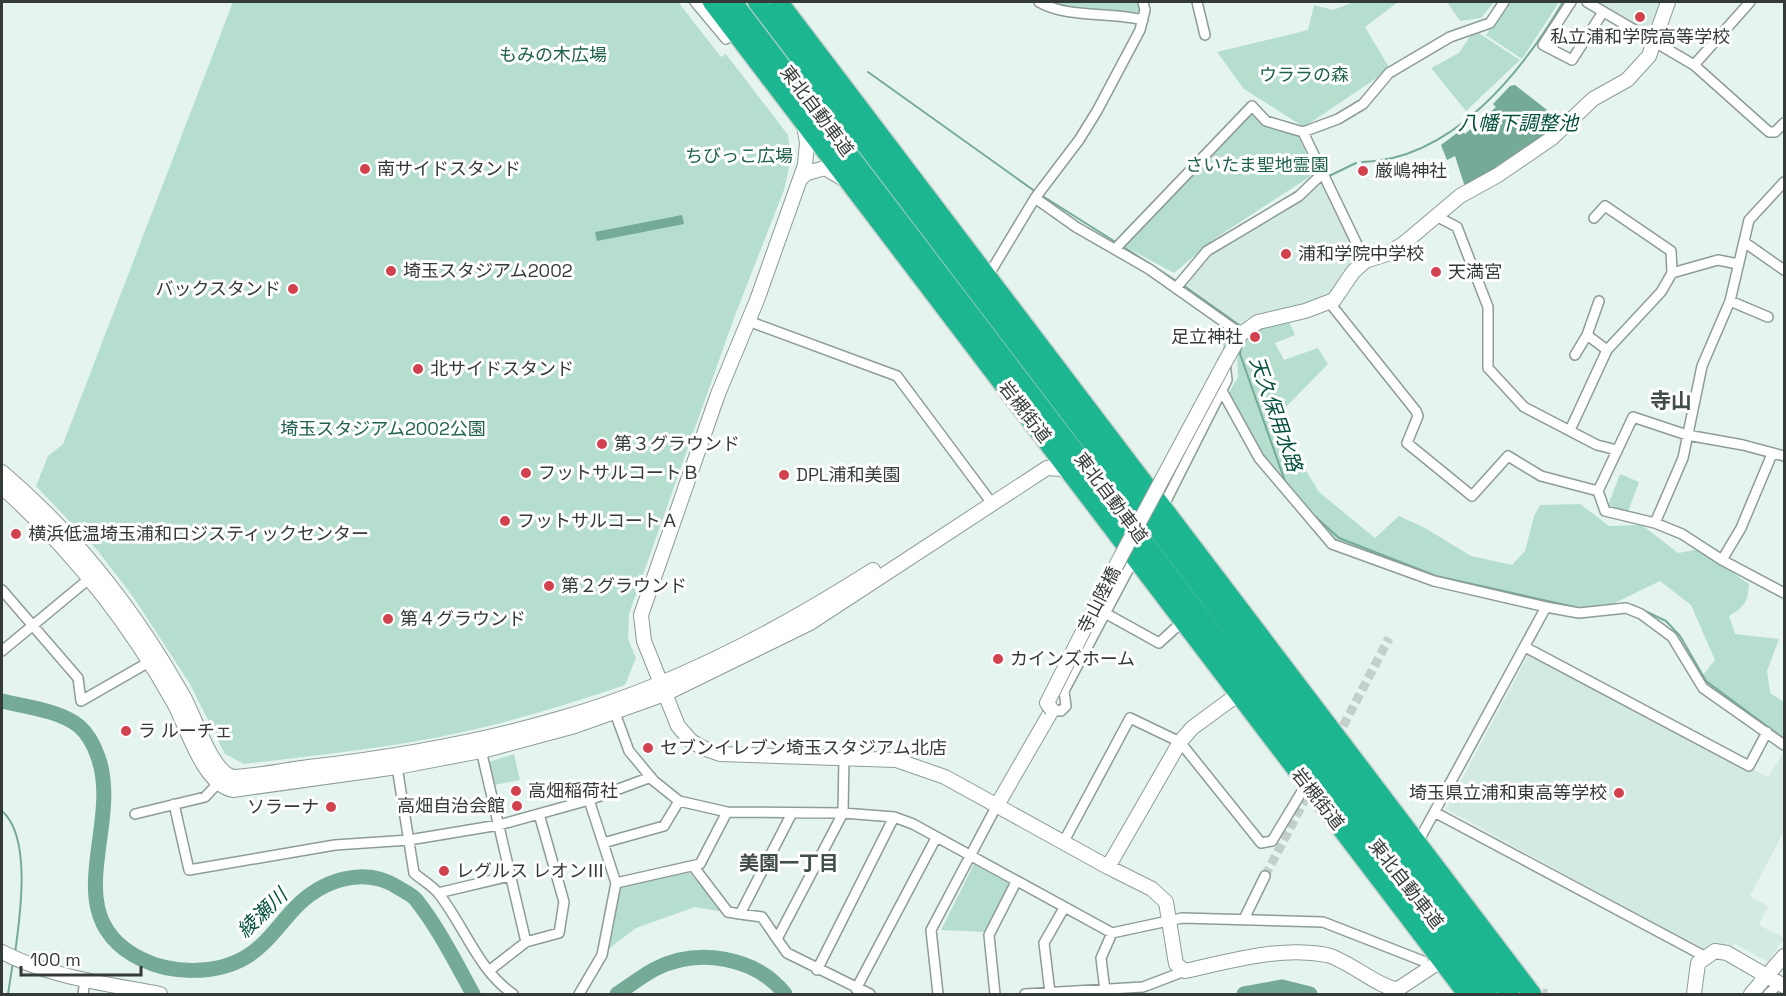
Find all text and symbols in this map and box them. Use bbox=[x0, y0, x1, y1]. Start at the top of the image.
marker: 私立浦和学院高等学校 bbox=[1633, 10, 1647, 24]
place label: 私立浦和学院高等学校 bbox=[1550, 25, 1730, 48]
park label: もみの木広場 bbox=[499, 43, 607, 66]
street label: 東北自動車道 bbox=[776, 61, 859, 161]
park label: ウララの森 bbox=[1259, 63, 1349, 86]
water label: 八幡下調整池 bbox=[1458, 110, 1580, 136]
park label: ちびっこ広場 bbox=[685, 144, 793, 167]
park label: さいたま聖地霊園 bbox=[1185, 153, 1329, 176]
place label: 南サイドスタンド bbox=[377, 157, 521, 180]
place label: 厳嶋神社 bbox=[1375, 159, 1447, 182]
marker: 南サイドスタンド bbox=[358, 162, 372, 176]
marker: 厳嶋神社 bbox=[1356, 164, 1370, 178]
place label: 浦和学院中学校 bbox=[1298, 242, 1424, 265]
marker: 浦和学院中学校 bbox=[1279, 247, 1293, 261]
place label: 埼玉スタジアム2002 bbox=[403, 259, 573, 282]
place label: 天満宮 bbox=[1448, 260, 1502, 283]
marker: 埼玉スタジアム2002 bbox=[384, 264, 398, 278]
marker: 天満宮 bbox=[1429, 265, 1443, 279]
place label: バックスタンド bbox=[156, 277, 281, 300]
marker: バックスタンド bbox=[286, 282, 300, 296]
place label: 足立神社 bbox=[1171, 325, 1243, 348]
marker: 足立神社 bbox=[1248, 330, 1262, 344]
water label: 天久保用水路 bbox=[1244, 353, 1308, 477]
place label: 北サイドスタンド bbox=[430, 357, 574, 380]
marker: 北サイドスタンド bbox=[411, 362, 425, 376]
street label: 岩槻街道 bbox=[994, 376, 1057, 447]
district label: 寺山 bbox=[1650, 387, 1692, 414]
park label: 埼玉スタジアム2002公園 bbox=[280, 417, 486, 440]
place label: 第３グラウンド bbox=[614, 432, 740, 455]
marker: 第３グラウンド bbox=[595, 437, 609, 451]
street label: 東北自動車道 bbox=[1070, 448, 1153, 548]
place label: フットサルコートＢ bbox=[538, 461, 700, 484]
place label: DPL浦和美園 bbox=[796, 463, 901, 486]
marker: フットサルコートＢ bbox=[519, 466, 533, 480]
marker: DPL浦和美園 bbox=[777, 468, 791, 482]
place label: フットサルコートＡ bbox=[517, 509, 679, 532]
marker: フットサルコートＡ bbox=[498, 514, 512, 528]
place label: 横浜低温埼玉浦和ロジスティックセンター bbox=[28, 522, 369, 545]
marker: 横浜低温埼玉浦和ロジスティックセンター bbox=[9, 527, 23, 541]
street label: 寺山陸橋 bbox=[1072, 562, 1125, 637]
place label: 第２グラウンド bbox=[561, 574, 687, 597]
marker: 第２グラウンド bbox=[542, 579, 556, 593]
place label: 第４グラウンド bbox=[400, 607, 526, 630]
marker: 第４グラウンド bbox=[381, 612, 395, 626]
place label: カインズホーム bbox=[1010, 647, 1135, 670]
marker: カインズホーム bbox=[991, 652, 1005, 666]
place label: ラ ルーチェ bbox=[138, 719, 233, 742]
marker: ラ ルーチェ bbox=[119, 724, 133, 738]
place label: セブンイレブン埼玉スタジアム北店 bbox=[660, 736, 947, 759]
marker: セブンイレブン埼玉スタジアム北店 bbox=[641, 741, 655, 755]
street label: 岩槻街道 bbox=[1287, 763, 1350, 834]
place label: 高畑稲荷社 bbox=[528, 779, 618, 802]
place label: 埼玉県立浦和東高等学校 bbox=[1409, 781, 1607, 804]
marker: 高畑稲荷社 bbox=[509, 784, 523, 798]
marker: 埼玉県立浦和東高等学校 bbox=[1612, 786, 1626, 800]
place label: 高畑自治会館 bbox=[397, 794, 505, 817]
place label: ソラーナ bbox=[247, 795, 319, 818]
marker: 高畑自治会館 bbox=[510, 799, 524, 813]
marker: ソラーナ bbox=[324, 800, 338, 814]
street label: 東北自動車道 bbox=[1364, 834, 1449, 933]
district label: 美園一丁目 bbox=[739, 850, 839, 876]
place label: レグルス レオンⅢ bbox=[456, 859, 605, 882]
marker: レグルス レオンⅢ bbox=[437, 864, 451, 878]
water label: 綾瀬川 bbox=[231, 881, 294, 943]
scale bar bbox=[21, 939, 141, 977]
text: 100 m bbox=[30, 948, 81, 971]

